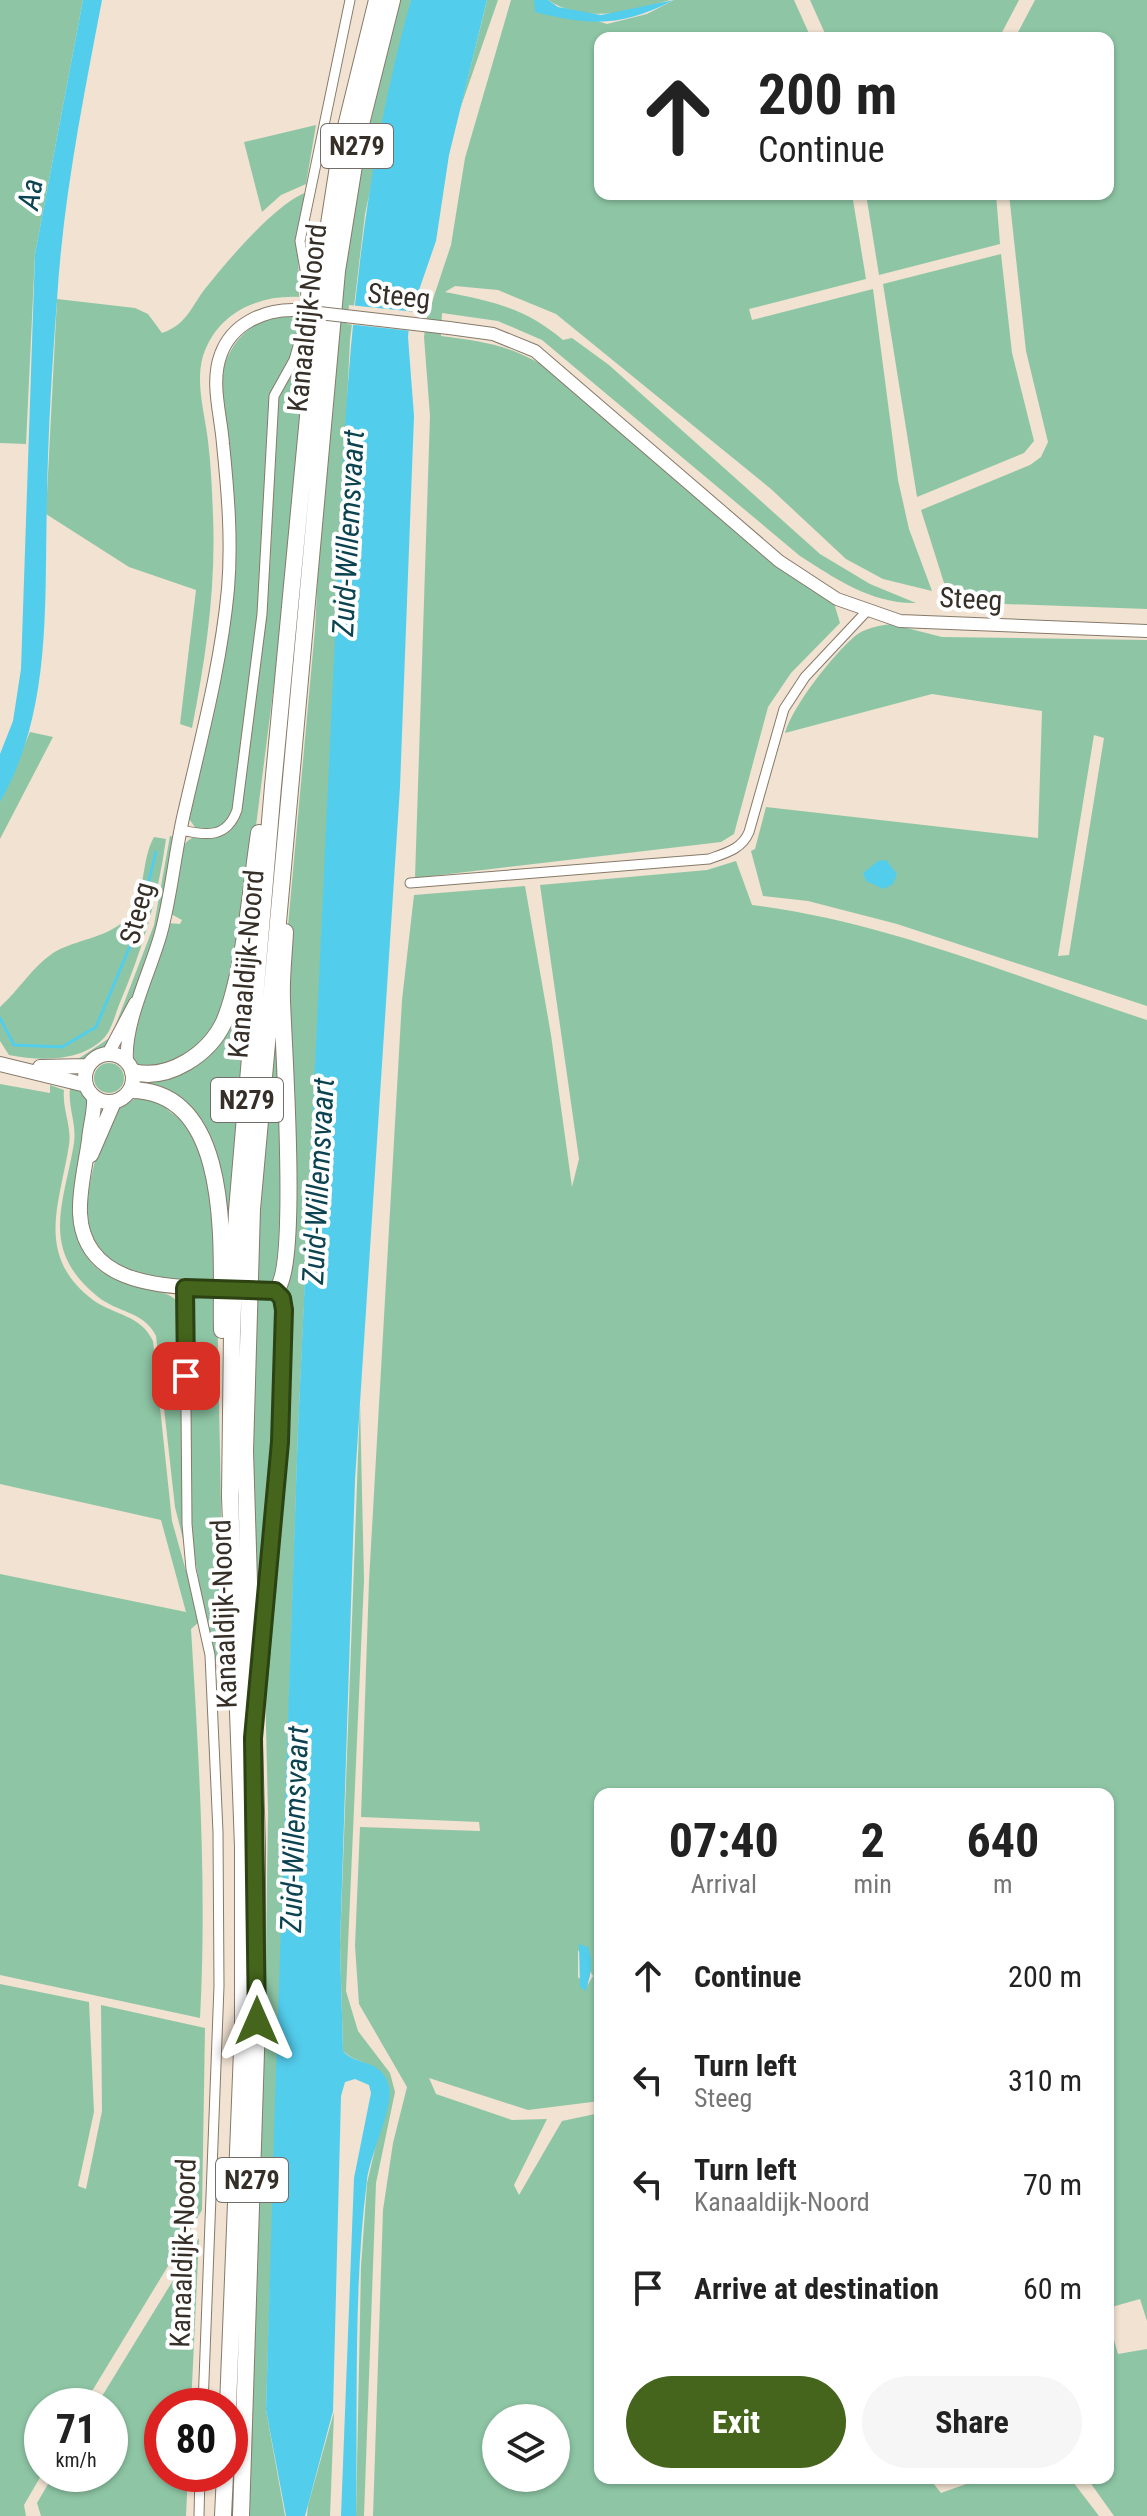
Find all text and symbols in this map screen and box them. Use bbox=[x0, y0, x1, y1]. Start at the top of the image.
text: 200 m bbox=[758, 62, 897, 128]
icon: ahead bbox=[626, 64, 730, 168]
road number: N279 bbox=[321, 124, 393, 168]
text: Continue bbox=[758, 129, 885, 171]
water label: Aa bbox=[10, 176, 50, 213]
street label: Kanaaldijk-Noord bbox=[281, 222, 333, 414]
street label: Steeg bbox=[366, 276, 432, 316]
water label: Zuid-Willemsvaart bbox=[325, 428, 371, 638]
street label: Steeg bbox=[939, 581, 1003, 617]
street label: Kanaaldijk-Noord bbox=[221, 868, 271, 1060]
street label: Steeg bbox=[113, 878, 161, 948]
water label: Zuid-Willemsvaart bbox=[295, 1076, 341, 1286]
road number: N279 bbox=[211, 1078, 283, 1122]
pin bbox=[152, 1342, 220, 1410]
icon: arrive bbox=[164, 1354, 208, 1398]
street label: Kanaaldijk-Noord bbox=[204, 1519, 244, 1709]
water label: Zuid-Willemsvaart bbox=[273, 1725, 315, 1934]
text: 07:40 bbox=[669, 1812, 779, 1869]
text: 2 bbox=[861, 1812, 885, 1869]
text: 640 bbox=[966, 1812, 1039, 1869]
text: Arrival bbox=[691, 1869, 757, 1899]
text: min bbox=[854, 1869, 892, 1899]
text: m bbox=[993, 1869, 1013, 1899]
icon: ahead bbox=[626, 1954, 670, 1998]
text: Continue bbox=[694, 1959, 801, 1994]
text: 200 m bbox=[1008, 1959, 1082, 1994]
position arrow bbox=[215, 1979, 299, 2063]
text: Turn left bbox=[694, 2048, 797, 2083]
icon: left bbox=[626, 2058, 670, 2102]
text: 310 m bbox=[1008, 2063, 1082, 2098]
text: Steeg bbox=[694, 2083, 752, 2113]
text: Turn left bbox=[694, 2152, 797, 2187]
street label: Kanaaldijk-Noord bbox=[163, 2158, 203, 2348]
road number: N279 bbox=[216, 2158, 288, 2202]
icon: left bbox=[626, 2162, 670, 2206]
text: 70 m bbox=[1023, 2167, 1082, 2202]
text: Kanaaldijk-Noord bbox=[694, 2187, 870, 2217]
icon: arrive bbox=[626, 2266, 670, 2310]
text: Arrive at destination bbox=[694, 2271, 939, 2306]
text: 60 m bbox=[1023, 2271, 1082, 2306]
button: Exit bbox=[626, 2376, 846, 2468]
button: Share bbox=[862, 2376, 1082, 2468]
speed limit sign: 80 bbox=[144, 2388, 248, 2492]
map controls bbox=[482, 2404, 570, 2492]
button: layers bbox=[482, 2404, 570, 2492]
text: 71 bbox=[56, 2406, 96, 2453]
text: km/h bbox=[55, 2448, 97, 2472]

